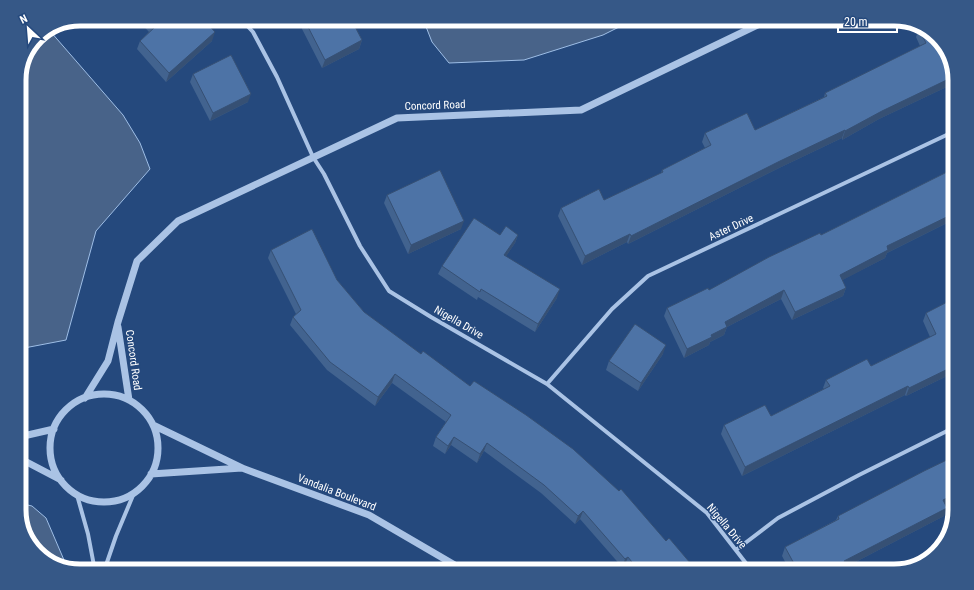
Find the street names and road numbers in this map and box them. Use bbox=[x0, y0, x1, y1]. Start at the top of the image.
street label: Concord Road bbox=[404, 98, 466, 113]
street label: Aster Drive bbox=[707, 212, 756, 243]
street label: Nigella Drive bbox=[432, 303, 486, 342]
street label: Concord Road bbox=[123, 329, 144, 391]
street label: Vandalia Boulevard bbox=[296, 472, 378, 513]
street label: Nigella Drive bbox=[704, 501, 749, 551]

